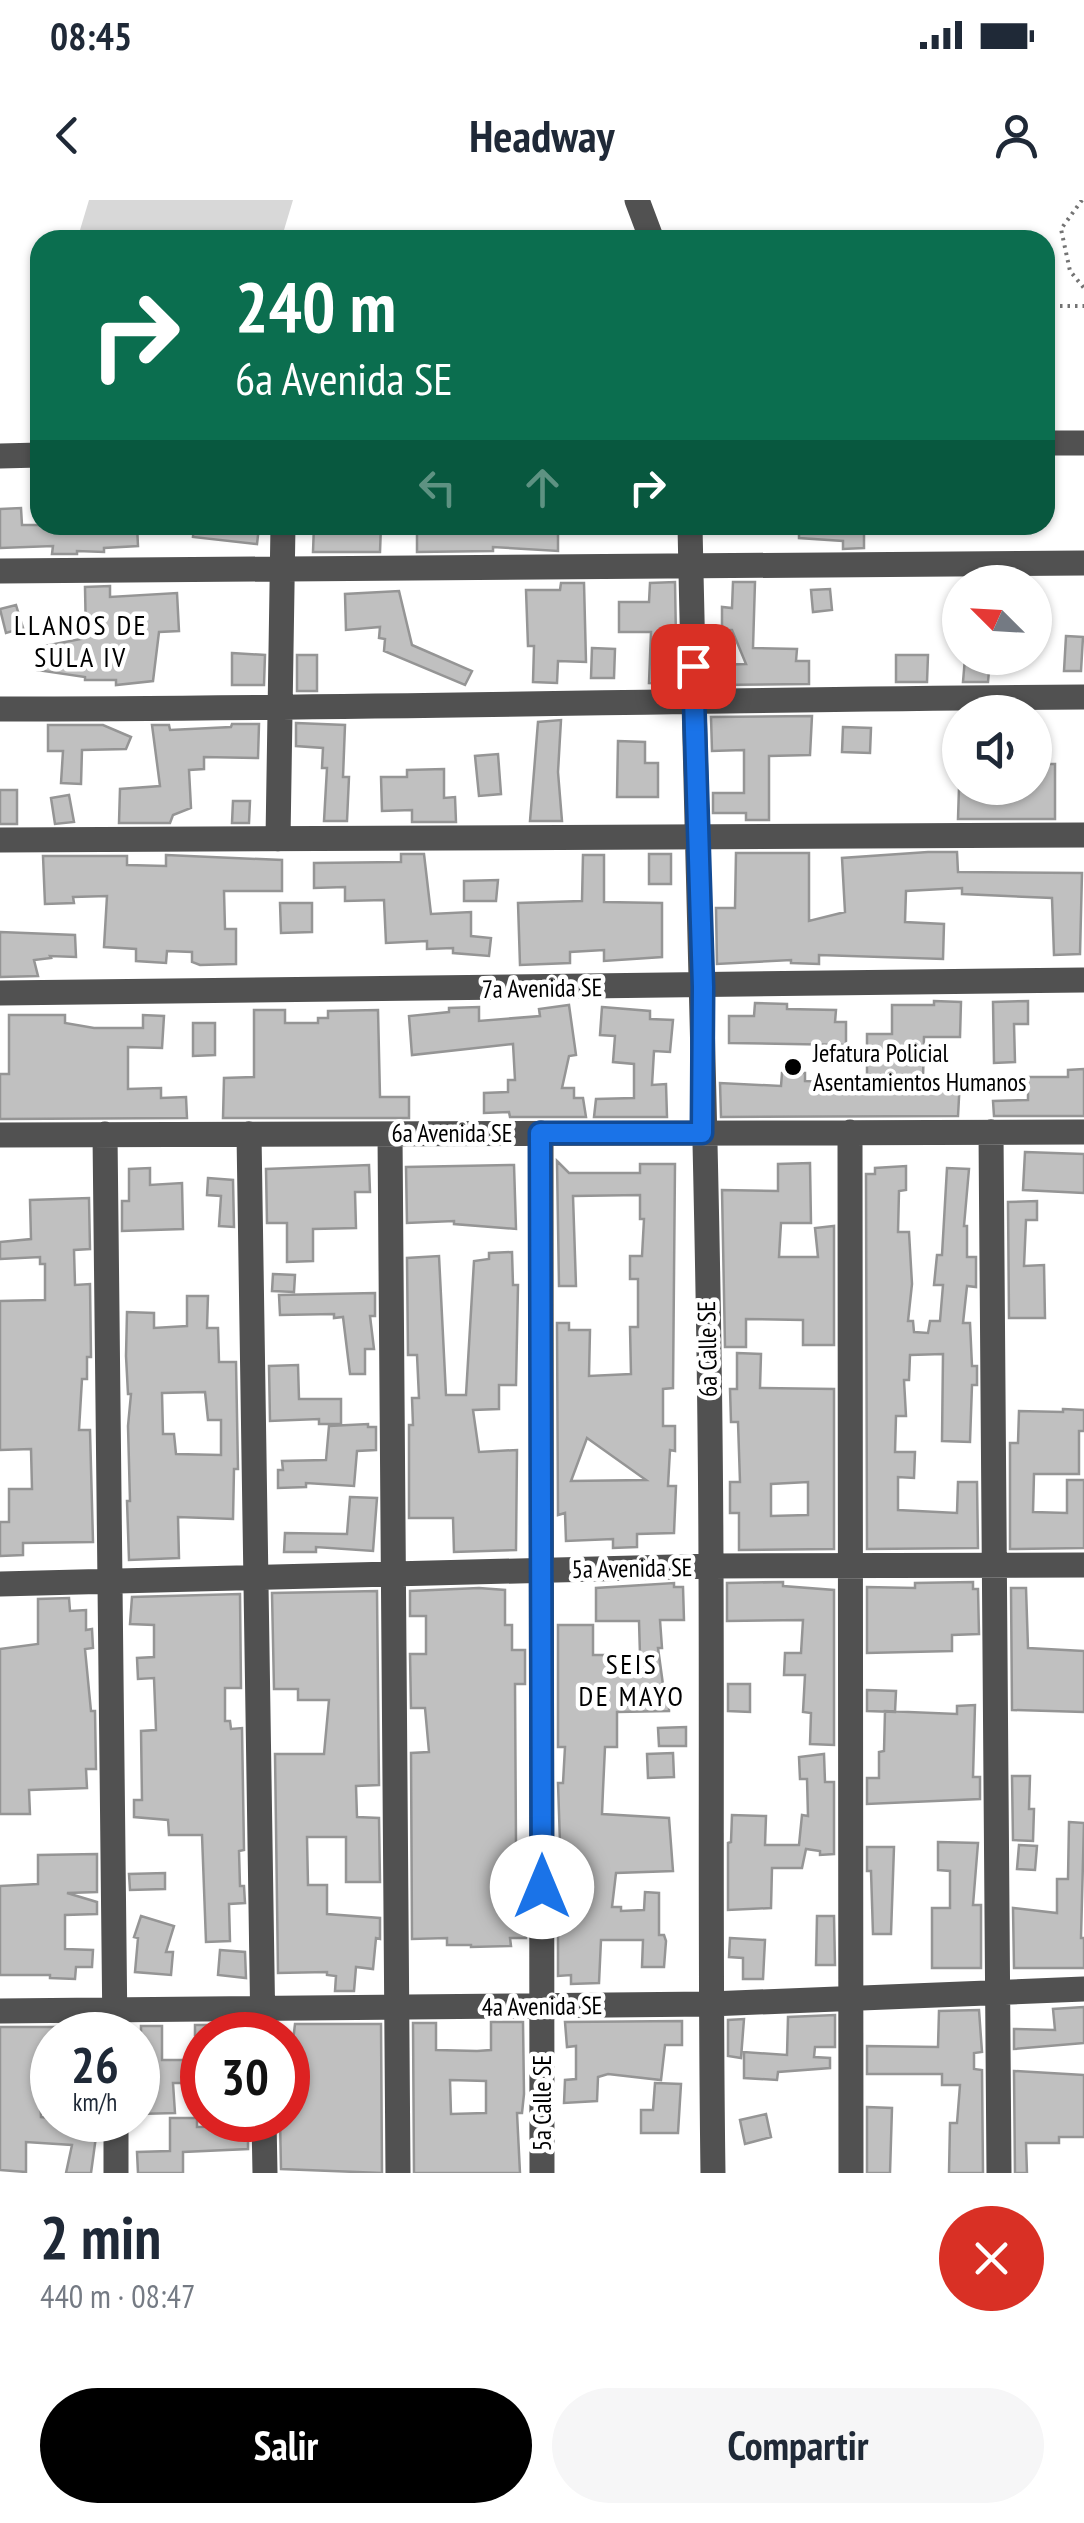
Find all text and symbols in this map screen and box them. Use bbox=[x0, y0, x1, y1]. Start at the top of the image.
text: 08:45 bbox=[50, 11, 132, 60]
text: Headway bbox=[469, 106, 615, 164]
icon: back bbox=[40, 108, 95, 163]
icon: person bbox=[989, 108, 1044, 163]
text: 240 m bbox=[235, 261, 396, 351]
icon: right bbox=[70, 270, 200, 400]
text: 6a Avenida SE bbox=[235, 349, 453, 407]
icon: left bbox=[410, 460, 465, 515]
icon: ahead bbox=[515, 460, 570, 515]
icon: right bbox=[620, 460, 675, 515]
north arrow bbox=[942, 565, 1052, 675]
map controls bbox=[942, 565, 1052, 805]
district label: LLANOS DE SULA IV bbox=[14, 606, 148, 675]
pin bbox=[651, 624, 736, 709]
icon: arrive bbox=[666, 639, 721, 694]
button: sound bbox=[942, 695, 1052, 805]
street label: 7a Avenida SE bbox=[481, 971, 603, 1005]
place label: Jefatura Policial Asentamientos Humanos bbox=[812, 1037, 1026, 1098]
marker: Jefatura Policial Asentamientos Humanos bbox=[782, 1056, 804, 1078]
street label: 6a Avenida SE bbox=[392, 1117, 512, 1149]
street label: 6a Calle SE bbox=[690, 1301, 724, 1397]
street label: 5a Avenida SE bbox=[571, 1551, 693, 1585]
district label: SEIS DE MAYO bbox=[579, 1645, 685, 1714]
position arrow bbox=[490, 1835, 594, 1939]
street label: 4a Avenida SE bbox=[481, 1989, 603, 2023]
speed limit sign: 30 bbox=[180, 2012, 310, 2142]
text: 26 bbox=[71, 2032, 119, 2097]
street label: 5a Calle SE bbox=[526, 2055, 558, 2151]
text: km/h bbox=[73, 2086, 117, 2118]
text: 2 min bbox=[40, 2198, 161, 2276]
button: close bbox=[939, 2206, 1044, 2311]
text: 440 m · 08:47 bbox=[40, 2275, 195, 2317]
button: Salir bbox=[40, 2388, 532, 2503]
button: Compartir bbox=[552, 2388, 1044, 2503]

